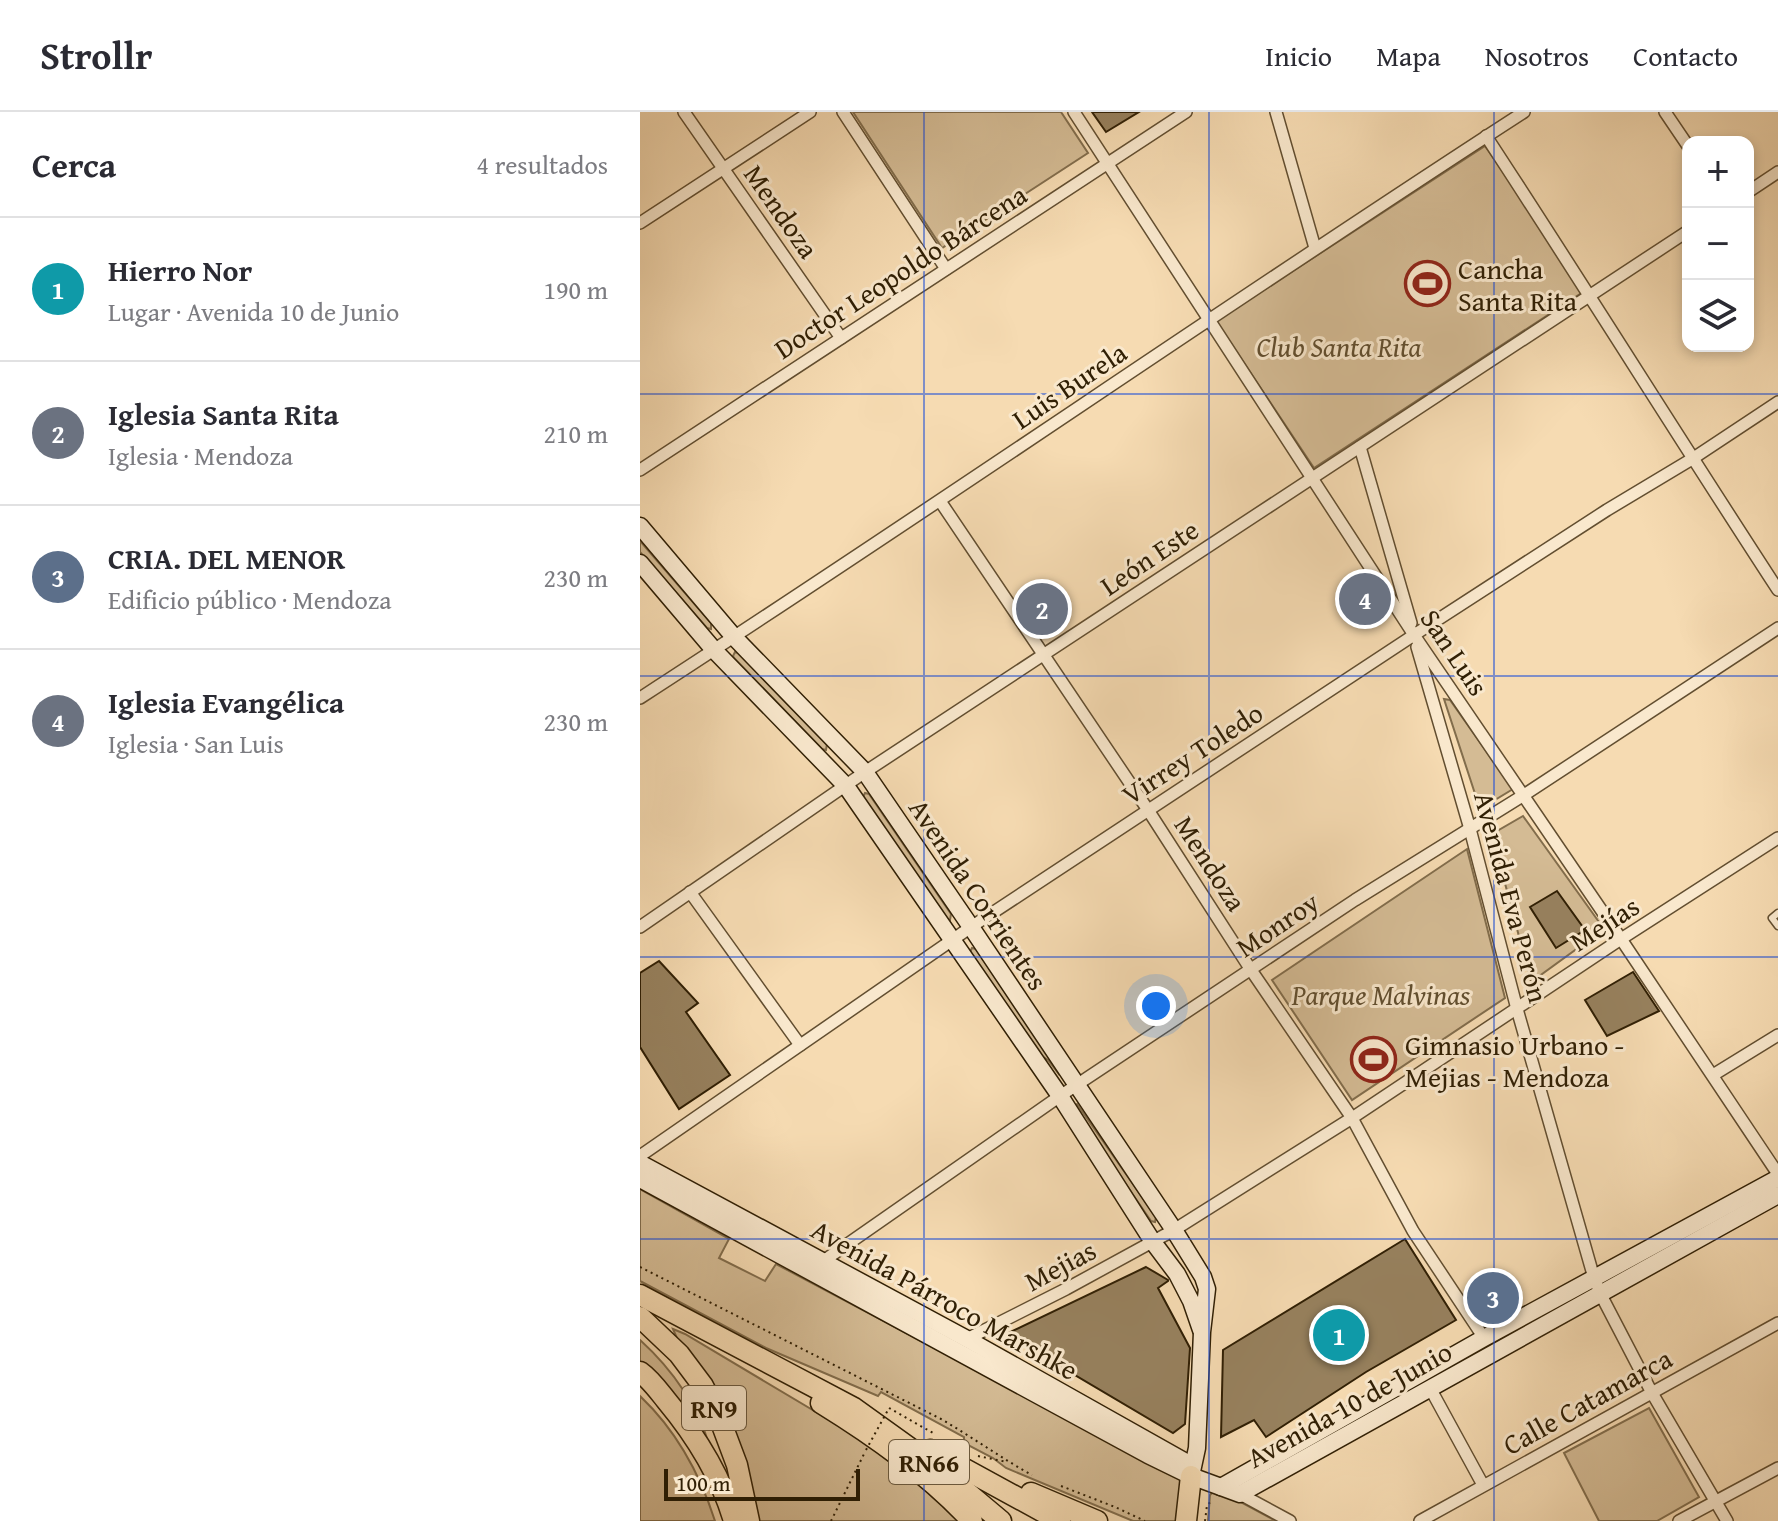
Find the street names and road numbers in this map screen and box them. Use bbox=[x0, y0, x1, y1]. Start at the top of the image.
street label: Mendoza bbox=[735, 156, 830, 267]
street label: Doctor Leopoldo Bárcena bbox=[766, 173, 1035, 368]
street label: Luis Burela bbox=[1004, 331, 1135, 438]
street label: León Este bbox=[1091, 509, 1207, 605]
street label: San Luis bbox=[1411, 601, 1499, 703]
street label: Virrey Toledo bbox=[1113, 692, 1271, 814]
street label: Avenida Eva Perón bbox=[1464, 787, 1560, 1007]
street label: Avenida Corrientes bbox=[900, 790, 1058, 998]
street label: Mendoza bbox=[1165, 807, 1258, 919]
street label: Monroy bbox=[1227, 881, 1327, 967]
street label: Mejías bbox=[1561, 885, 1647, 961]
street label: Avenida Párroco Marshke bbox=[804, 1208, 1086, 1390]
street label: Mejias bbox=[1017, 1229, 1103, 1301]
street label: Avenida 10 de Junio bbox=[1241, 1334, 1457, 1474]
street label: Calle Catamarca bbox=[1495, 1337, 1680, 1464]
road number: RN9 bbox=[682, 1386, 746, 1430]
road number: RN66 bbox=[889, 1440, 969, 1484]

